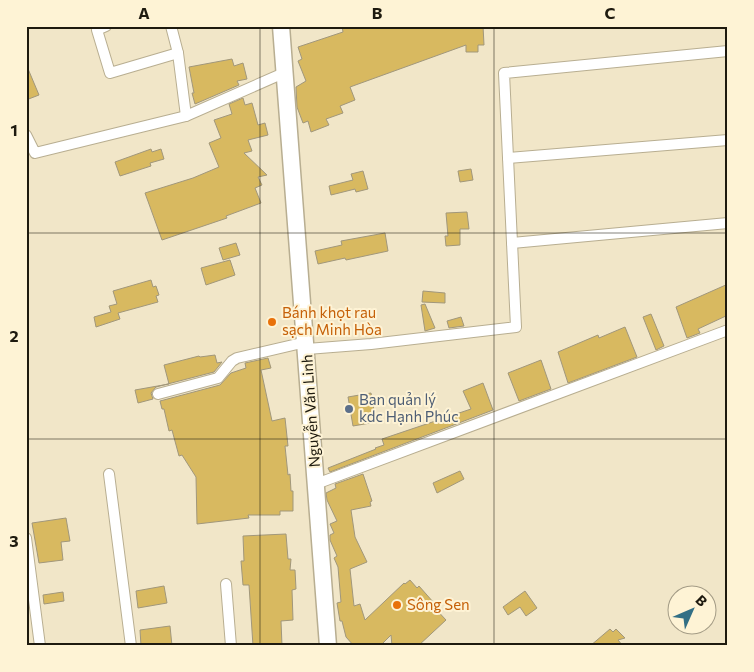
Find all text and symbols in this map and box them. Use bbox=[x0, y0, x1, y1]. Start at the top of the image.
text: A bbox=[138, 3, 150, 22]
text: B bbox=[372, 3, 383, 22]
text: C bbox=[605, 3, 616, 22]
text: 1 bbox=[10, 120, 18, 139]
place label: Bánh khọt rau sạch Minh Hòa bbox=[282, 303, 382, 338]
marker: Bánh khọt rau sạch Minh Hòa bbox=[266, 316, 278, 328]
text: 2 bbox=[9, 326, 19, 345]
street label: Nguyễn Văn Linh bbox=[297, 354, 323, 468]
place label: Ban quản lý kdc Hạnh Phúc bbox=[359, 390, 459, 425]
marker: Ban quản lý kdc Hạnh Phúc bbox=[343, 403, 355, 415]
text: 3 bbox=[9, 531, 19, 550]
north arrow bbox=[666, 584, 716, 634]
text: B bbox=[692, 591, 711, 610]
place label: Sông Sen bbox=[407, 595, 470, 613]
marker: Sông Sen bbox=[391, 599, 403, 611]

